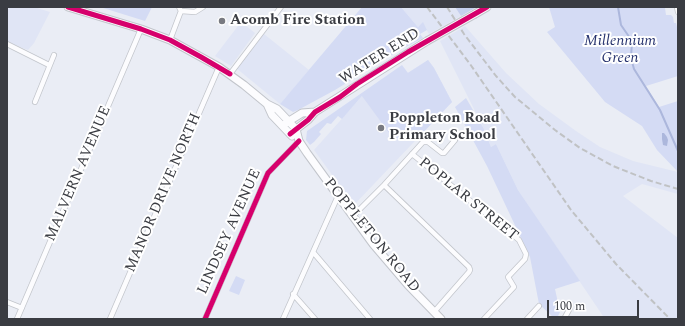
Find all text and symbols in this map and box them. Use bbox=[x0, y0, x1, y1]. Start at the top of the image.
place label: Acomb Fire Station bbox=[230, 12, 365, 30]
marker: Acomb Fire Station bbox=[217, 16, 227, 26]
street label: WATER END bbox=[336, 25, 424, 89]
park label: Millennium Green bbox=[584, 33, 656, 68]
street label: MALVERN AVENUE bbox=[42, 104, 116, 244]
place label: Poppleton Road Primary School bbox=[389, 110, 500, 145]
street label: MANOR DRIVE NORTH bbox=[122, 111, 206, 275]
marker: Poppleton Road Primary School bbox=[376, 123, 386, 133]
street label: POPLAR STREET bbox=[415, 154, 521, 246]
street label: LINDSEY AVENUE bbox=[194, 167, 266, 297]
street label: POPPLETON ROAD bbox=[319, 175, 423, 297]
scale bar bbox=[549, 292, 641, 318]
text: 100 m bbox=[554, 297, 585, 316]

